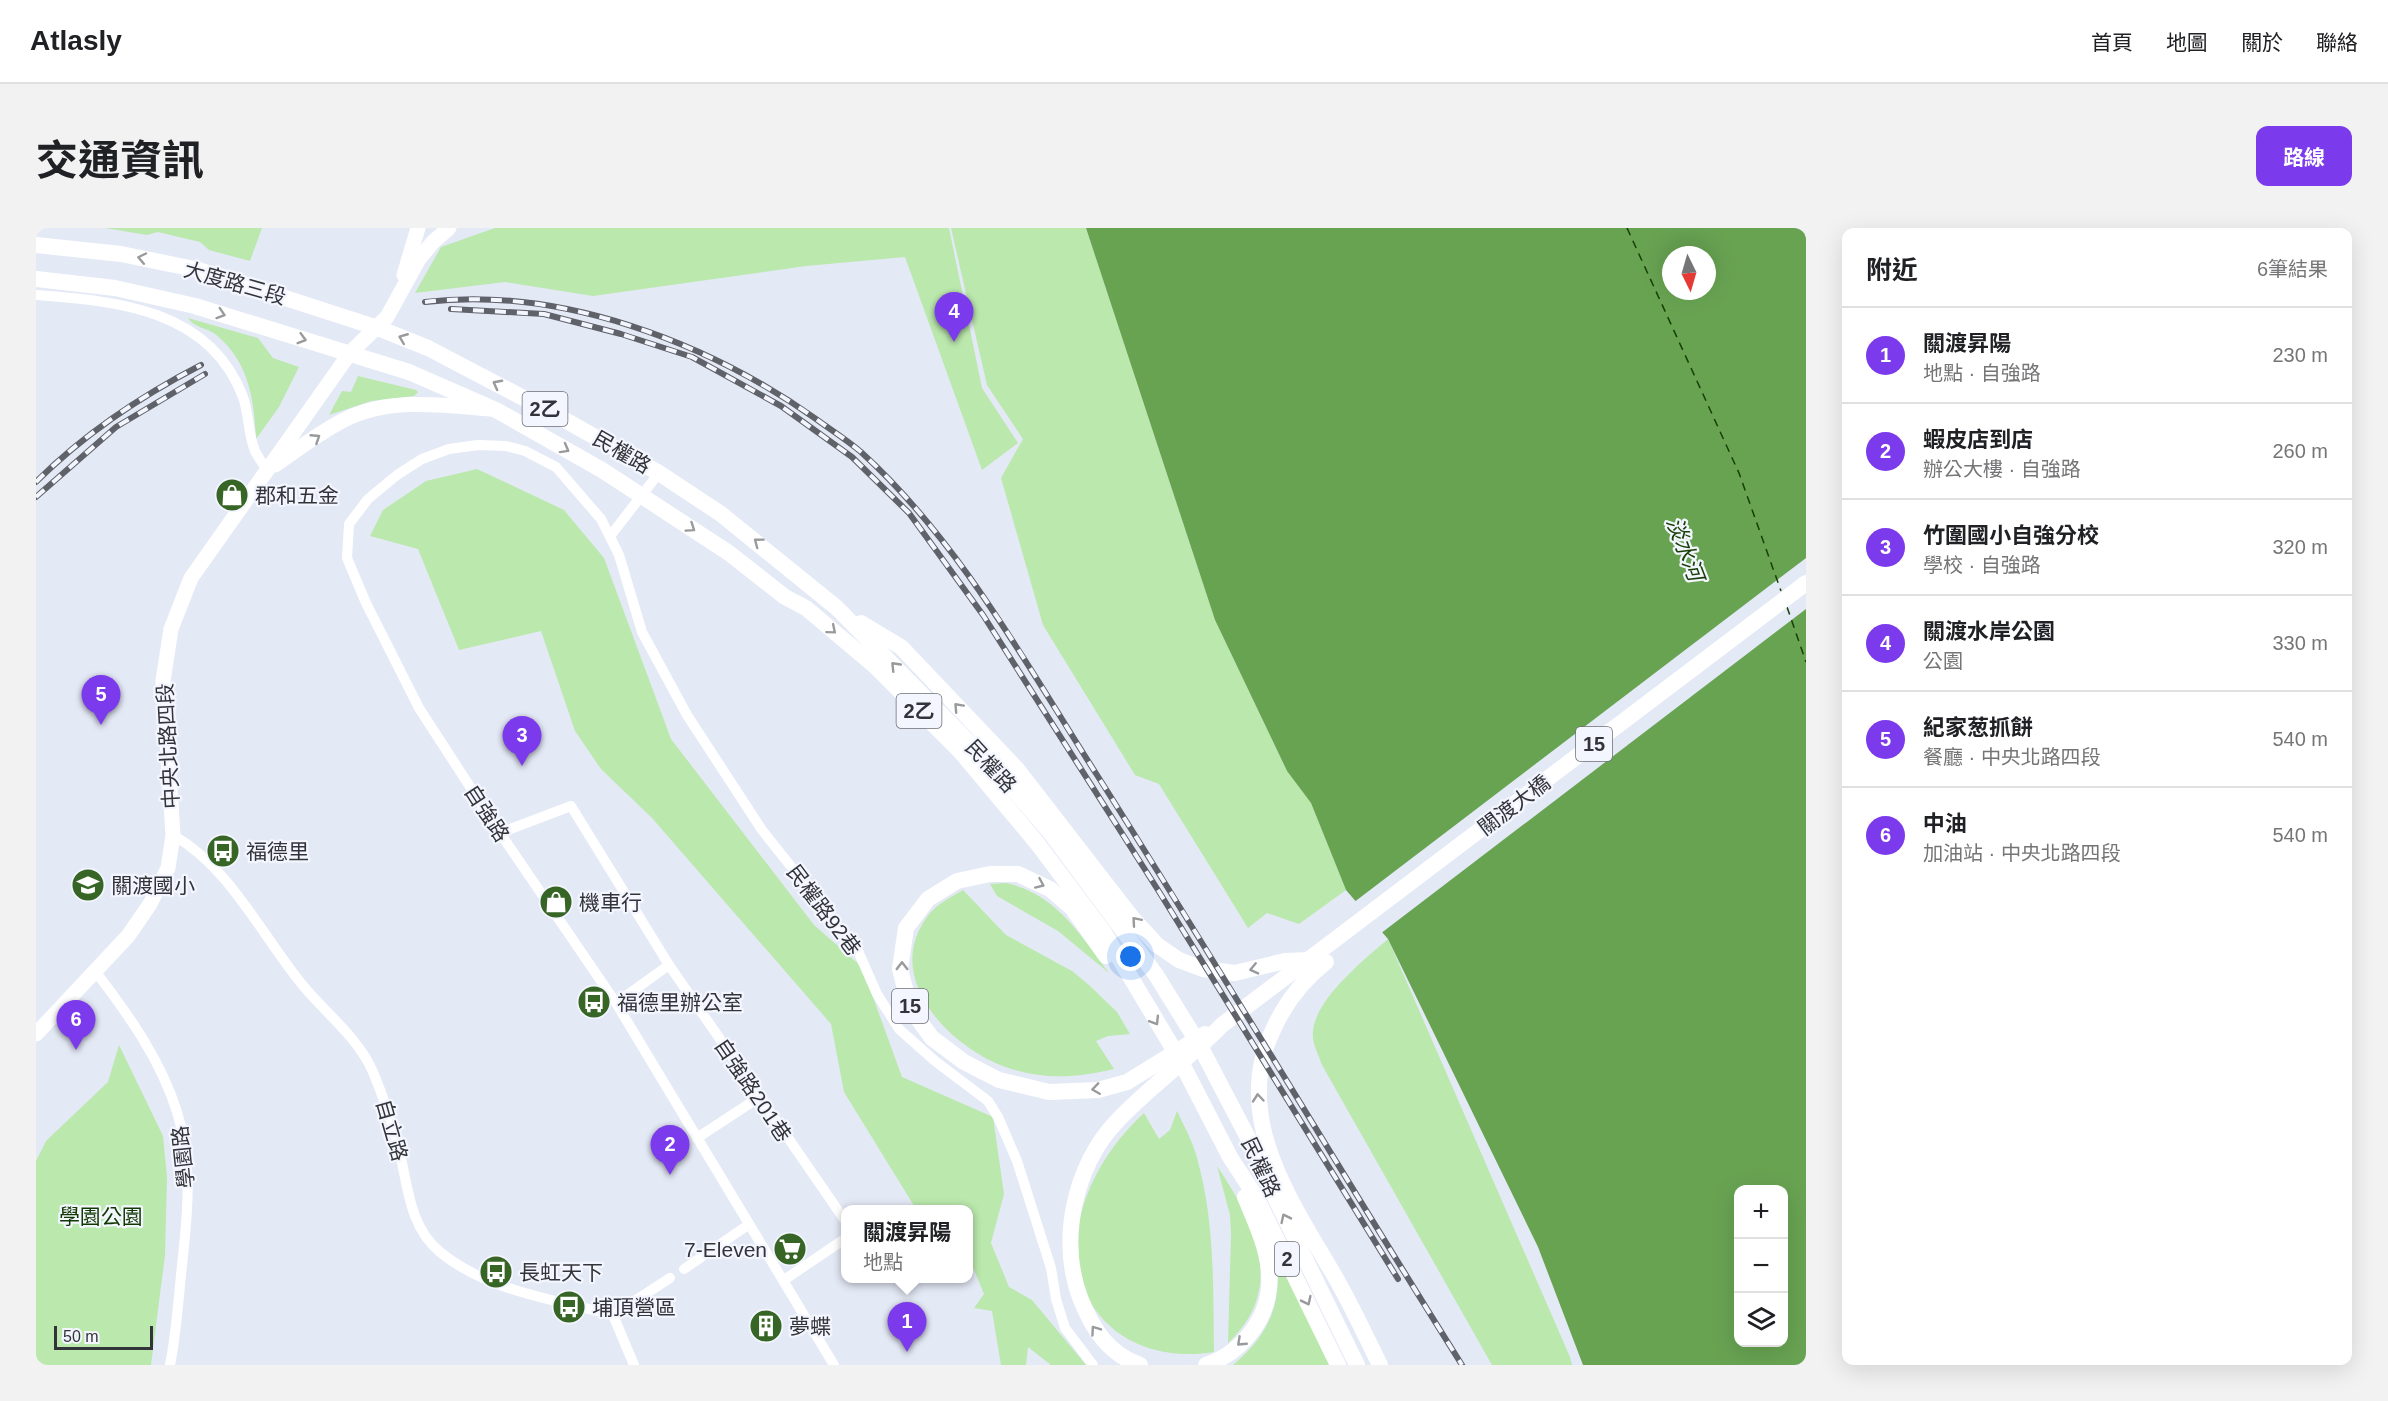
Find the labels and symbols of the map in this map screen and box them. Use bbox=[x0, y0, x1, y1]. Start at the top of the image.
north arrow bbox=[1662, 246, 1716, 300]
one-way arrow bbox=[137, 252, 147, 265]
street label: 大度路三段 bbox=[181, 257, 289, 309]
pin: 4 bbox=[934, 292, 974, 342]
one-way arrow bbox=[215, 307, 226, 319]
one-way arrow bbox=[296, 332, 307, 344]
one-way arrow bbox=[398, 333, 409, 345]
one-way arrow bbox=[493, 380, 504, 391]
road number: 2乙 bbox=[522, 392, 568, 426]
street label: 民權路 bbox=[589, 426, 655, 478]
one-way arrow bbox=[310, 433, 320, 445]
one-way arrow bbox=[559, 442, 569, 453]
shop icon: 郡和五金 bbox=[214, 477, 250, 513]
place label: 郡和五金 bbox=[255, 484, 339, 507]
water label: 淡水河 bbox=[1662, 514, 1710, 588]
one-way arrow bbox=[685, 521, 696, 532]
one-way arrow bbox=[754, 539, 765, 550]
one-way arrow bbox=[825, 623, 836, 634]
one-way arrow bbox=[892, 663, 903, 674]
pin: 5 bbox=[82, 676, 120, 725]
street label: 中央北路四段 bbox=[153, 682, 183, 810]
road number: 2乙 bbox=[896, 694, 942, 728]
one-way arrow bbox=[954, 703, 965, 714]
pin: 3 bbox=[502, 716, 542, 766]
road number: 15 bbox=[1576, 727, 1612, 761]
street label: 民權路 bbox=[961, 735, 1021, 797]
street label: 關渡大橋 bbox=[1474, 771, 1554, 839]
street label: 自強路 bbox=[460, 780, 514, 846]
bus stop icon: 福德里 bbox=[205, 833, 241, 869]
place label: 福德里 bbox=[246, 840, 309, 863]
street label: 民權路92巷 bbox=[783, 860, 865, 960]
school or university icon: 關渡國小 bbox=[70, 867, 106, 903]
place label: 關渡國小 bbox=[111, 874, 195, 897]
one-way arrow bbox=[1033, 877, 1044, 889]
shop icon: 機車行 bbox=[538, 884, 574, 920]
place label: 機車行 bbox=[579, 891, 642, 914]
one-way arrow bbox=[1132, 917, 1143, 928]
your location bbox=[1116, 942, 1145, 971]
one-way arrow bbox=[896, 962, 908, 971]
one-way arrow bbox=[1249, 962, 1259, 975]
bus stop icon: 福德里辦公室 bbox=[576, 984, 612, 1020]
road number: 15 bbox=[892, 989, 928, 1023]
place label: 福德里辦公室 bbox=[617, 991, 743, 1014]
pin: 6 bbox=[56, 1000, 96, 1050]
one-way arrow bbox=[1148, 1015, 1160, 1025]
street label: 自強路201巷 bbox=[710, 1034, 796, 1146]
one-way arrow bbox=[1091, 1083, 1101, 1095]
one-way arrow bbox=[1252, 1093, 1265, 1103]
street label: 自立路 bbox=[372, 1097, 412, 1163]
street label: 學園路 bbox=[168, 1124, 198, 1190]
pin: 2 bbox=[650, 1126, 690, 1175]
street label: 民權路 bbox=[1237, 1134, 1285, 1200]
park label: 學園公園 bbox=[59, 1205, 143, 1228]
one-way arrow bbox=[1281, 1214, 1292, 1225]
supermarket icon: 7-Eleven bbox=[772, 1231, 808, 1267]
place label: 7-Eleven bbox=[684, 1238, 767, 1261]
road number: 2 bbox=[1275, 1242, 1299, 1276]
bus stop icon: 長虹天下 bbox=[478, 1254, 514, 1290]
place label: 長虹天下 bbox=[519, 1261, 603, 1284]
bus stop icon: 埔頂營區 bbox=[551, 1289, 587, 1325]
one-way arrow bbox=[1299, 1294, 1311, 1305]
place label: 埔頂營區 bbox=[592, 1296, 676, 1319]
pin: 1 bbox=[888, 1302, 926, 1352]
building icon: 夢蝶 bbox=[748, 1308, 784, 1344]
place label: 夢蝶 bbox=[789, 1315, 831, 1338]
scale bar bbox=[54, 1323, 153, 1350]
one-way arrow bbox=[1091, 1325, 1102, 1336]
one-way arrow bbox=[1238, 1335, 1249, 1346]

